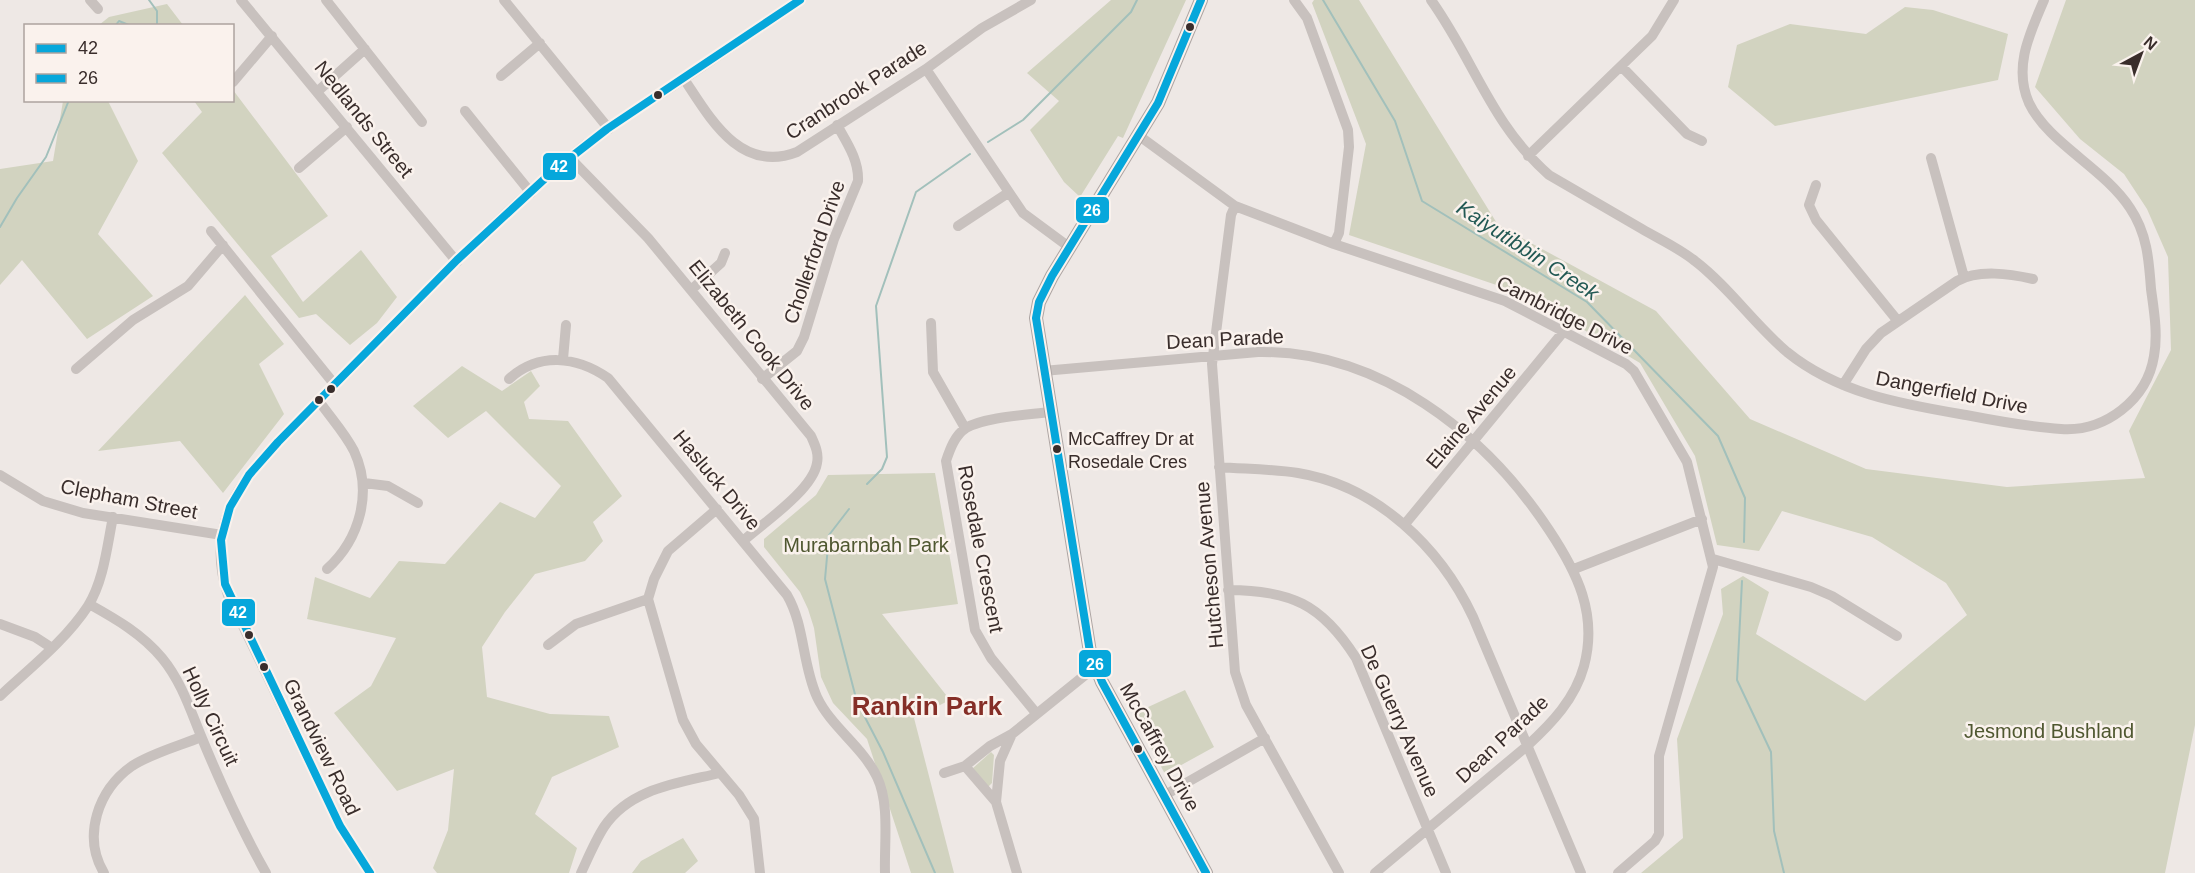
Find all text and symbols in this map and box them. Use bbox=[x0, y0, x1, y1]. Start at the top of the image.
unlabelled marker bbox=[1184, 21, 1196, 33]
legend bbox=[24, 24, 234, 102]
north arrow bbox=[2111, 24, 2171, 84]
text: N bbox=[2141, 33, 2160, 53]
street label: Cranbrook Parade bbox=[781, 36, 931, 144]
text: 42 bbox=[78, 38, 98, 58]
street label: Nedlands Street bbox=[310, 56, 418, 182]
text: 26 bbox=[78, 68, 98, 88]
unlabelled marker bbox=[652, 89, 664, 101]
line badge: 42 bbox=[542, 152, 577, 181]
text: 42 bbox=[550, 158, 568, 175]
street label: Chollerford Drive bbox=[779, 177, 849, 327]
line badge: 26 bbox=[1075, 196, 1110, 224]
water label: Kaiyutibbin Creek bbox=[1453, 196, 1605, 305]
text: 26 bbox=[1083, 202, 1101, 219]
street label: Elizabeth Cook Drive bbox=[685, 256, 819, 414]
street label: Cambridge Drive bbox=[1493, 271, 1637, 359]
street label: Dean Parade bbox=[1166, 325, 1284, 353]
street label: Elaine Avenue bbox=[1422, 361, 1520, 473]
street label: Dangerfield Drive bbox=[1874, 366, 2030, 418]
unlabelled marker bbox=[325, 383, 337, 395]
unlabelled marker bbox=[313, 394, 325, 406]
street label: Hasluck Drive bbox=[669, 426, 765, 534]
place label: McCaffrey Dr at Rosedale Cres bbox=[1068, 429, 1194, 472]
marker: McCaffrey Dr at Rosedale Cres bbox=[1051, 443, 1063, 455]
street label: Rosedale Crescent bbox=[954, 463, 1008, 635]
street label: Clepham Street bbox=[59, 475, 200, 523]
street label: Hutcheson Avenue bbox=[1191, 481, 1227, 649]
park label: Murabarnbah Park bbox=[783, 534, 950, 556]
line badge: 42 bbox=[221, 598, 256, 627]
text: 42 bbox=[229, 604, 247, 621]
unlabelled marker bbox=[243, 629, 255, 641]
street label: De Guerry Avenue bbox=[1357, 642, 1443, 800]
line badge: 26 bbox=[1078, 649, 1112, 678]
text: 26 bbox=[1086, 656, 1104, 673]
unlabelled marker bbox=[258, 661, 270, 673]
street label: Holly Circuit bbox=[178, 663, 244, 769]
street label: Grandview Road bbox=[279, 675, 365, 819]
street label: McCaffrey Drive bbox=[1116, 679, 1204, 815]
district label: Rankin Park bbox=[852, 691, 1003, 721]
street label: Dean Parade bbox=[1451, 691, 1553, 787]
park label: Jesmond Bushland bbox=[1964, 720, 2134, 742]
unlabelled marker bbox=[1132, 743, 1144, 755]

